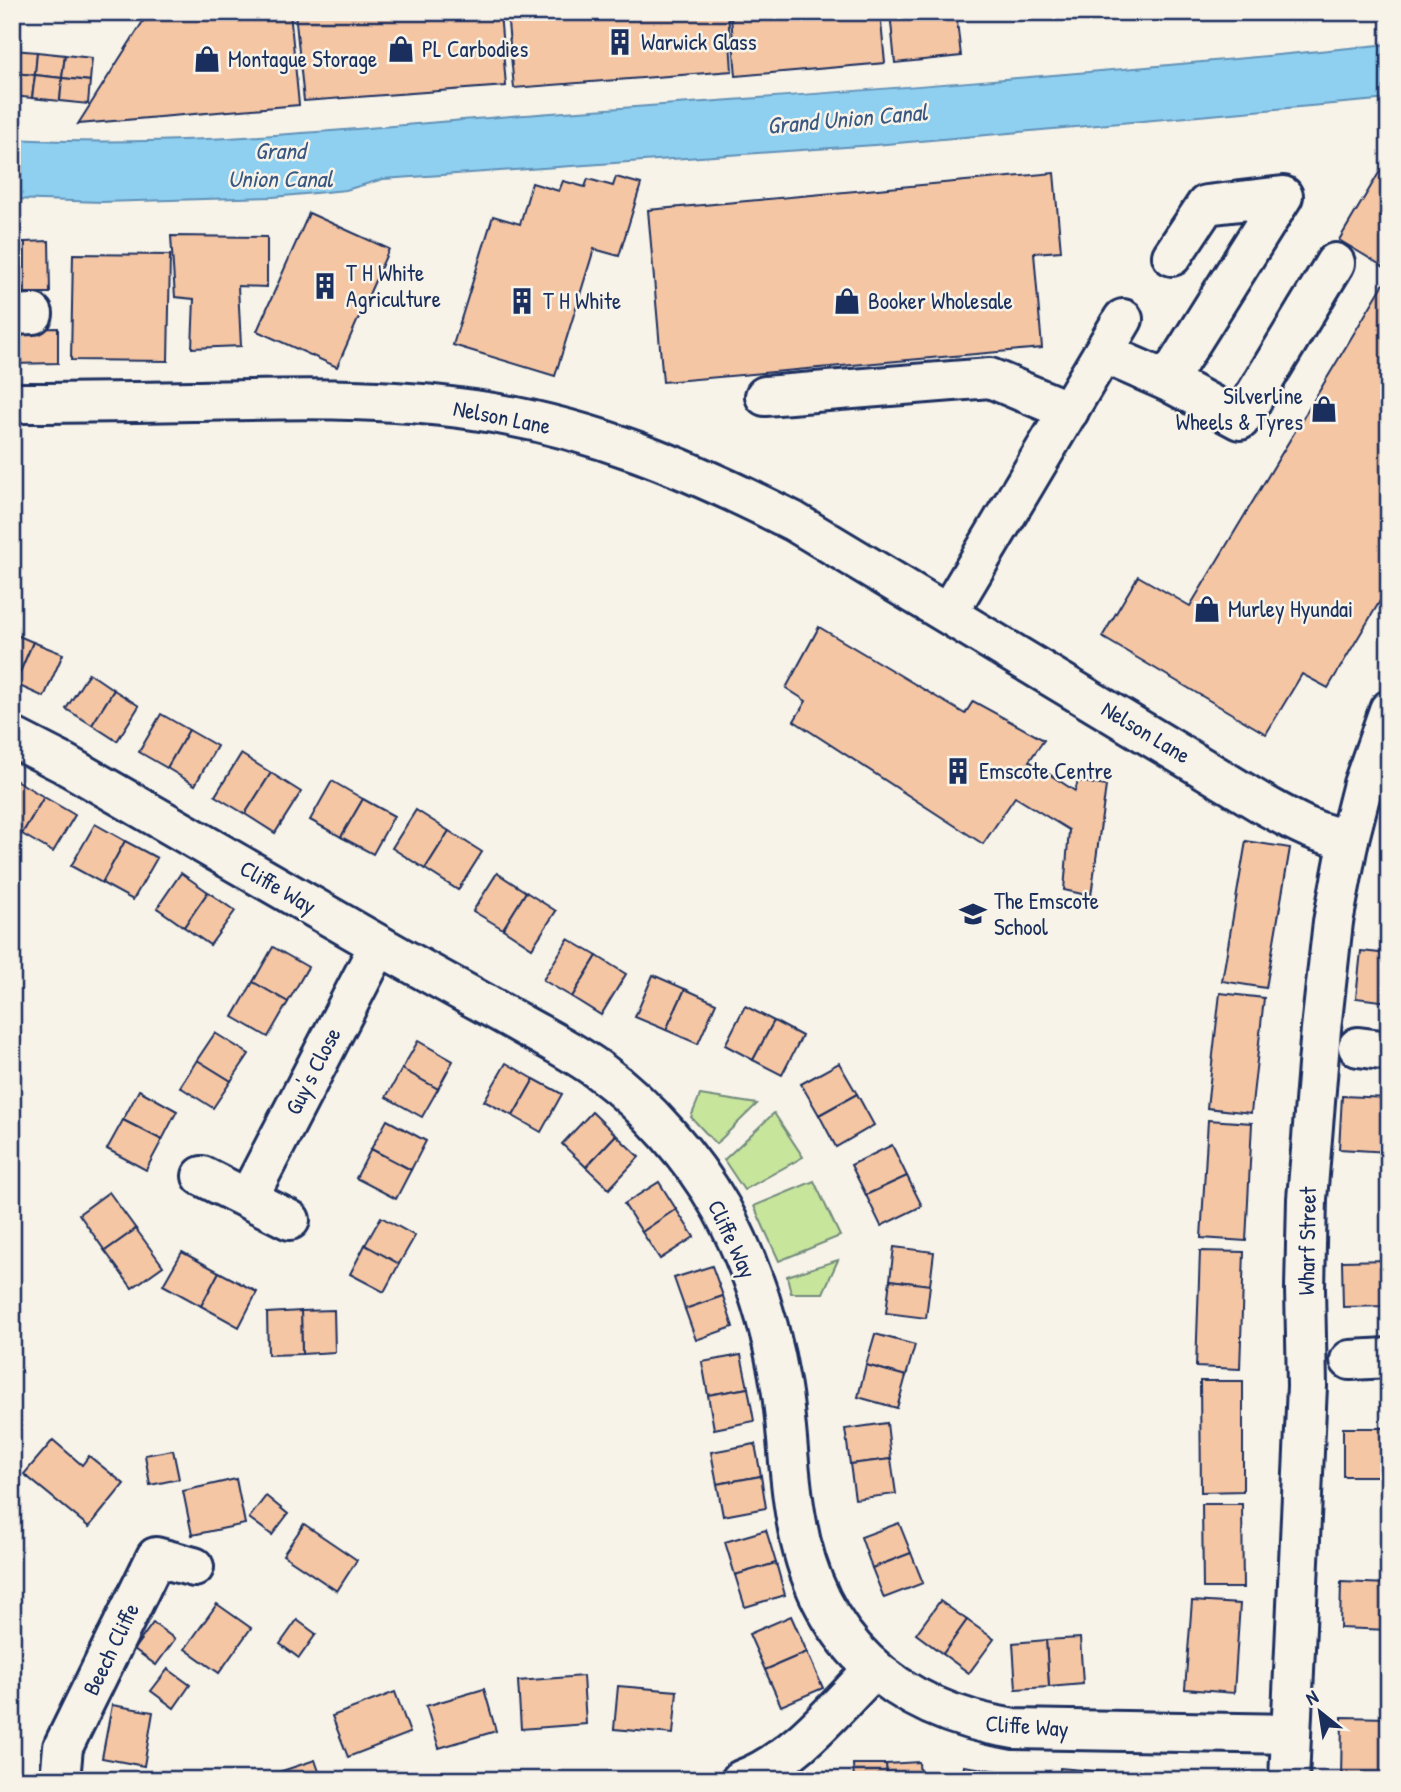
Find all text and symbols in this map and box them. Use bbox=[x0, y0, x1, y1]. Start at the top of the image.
place label: Warwick Glass bbox=[641, 26, 757, 57]
building icon: Warwick Glass bbox=[605, 27, 635, 57]
place label: PL Carbodies bbox=[422, 33, 528, 64]
shop icon: PL Carbodies bbox=[386, 34, 416, 64]
place label: Montague Storage bbox=[228, 43, 377, 74]
shop icon: Montague Storage bbox=[192, 44, 222, 74]
water label: Grand Union Canal bbox=[766, 95, 930, 141]
water label: Grand Union Canal bbox=[228, 134, 334, 194]
place label: T H White Agriculture bbox=[346, 257, 441, 314]
building icon: T H White Agriculture bbox=[310, 271, 340, 301]
place label: T H White bbox=[543, 285, 621, 316]
place label: Booker Wholesale bbox=[868, 285, 1013, 316]
building icon: T H White bbox=[507, 286, 537, 316]
shop icon: Booker Wholesale bbox=[832, 286, 862, 316]
place label: Silverline Wheels & Tyres bbox=[1176, 380, 1303, 437]
street label: Nelson Lane bbox=[451, 392, 553, 441]
shop icon: Silverline Wheels & Tyres bbox=[1309, 394, 1339, 424]
place label: Murley Hyundai bbox=[1228, 593, 1353, 624]
shop icon: Murley Hyundai bbox=[1192, 594, 1222, 624]
street label: Nelson Lane bbox=[1096, 693, 1196, 770]
place label: Emscote Centre bbox=[979, 755, 1112, 786]
building icon: Emscote Centre bbox=[943, 756, 973, 786]
street label: Cliffe Way bbox=[234, 852, 322, 921]
place label: The Emscote School bbox=[994, 885, 1099, 942]
school or university icon: The Emscote School bbox=[958, 899, 988, 929]
street label: Guy's Close bbox=[277, 1022, 348, 1120]
street label: Wharf Street bbox=[1290, 1185, 1323, 1296]
street label: Cliffe Way bbox=[701, 1194, 764, 1283]
street label: Beech Cliffe bbox=[75, 1598, 146, 1700]
north arrow bbox=[1286, 1676, 1356, 1746]
text: N bbox=[1301, 1683, 1322, 1711]
street label: Cliffe Way bbox=[984, 1707, 1070, 1744]

